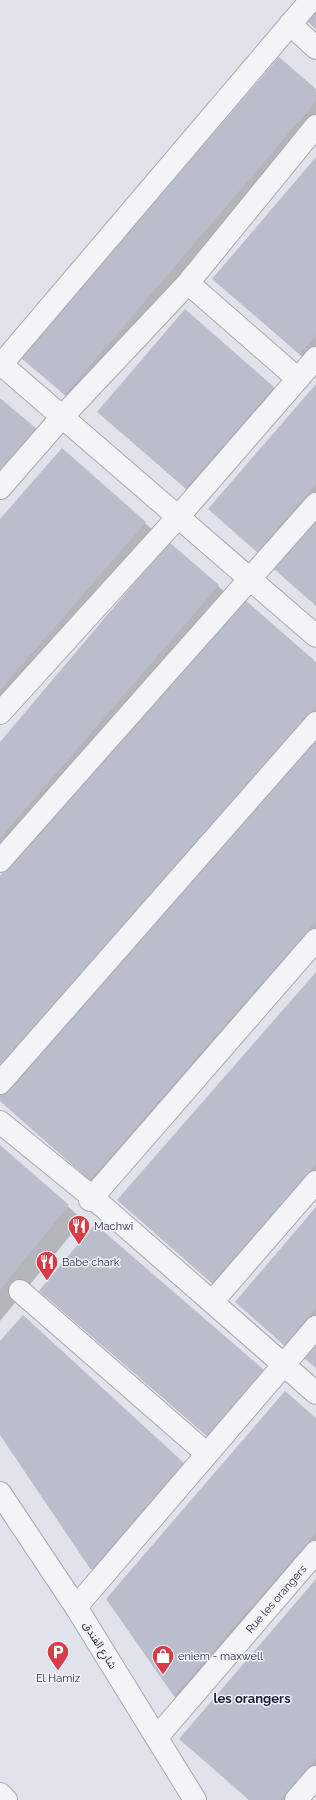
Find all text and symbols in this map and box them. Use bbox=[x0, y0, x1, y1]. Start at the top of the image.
restaurant icon: Machwi bbox=[66, 1213, 92, 1246]
place label: Machwi bbox=[94, 1220, 133, 1233]
restaurant icon: Babe chark bbox=[34, 1249, 60, 1282]
place label: Babe chark bbox=[62, 1256, 120, 1269]
street label: Rue les orangers bbox=[243, 1563, 309, 1636]
street label: شارع الفندق bbox=[79, 1619, 119, 1672]
parking icon: El Hamiz bbox=[45, 1639, 71, 1672]
shop icon: eniem - maxwell bbox=[150, 1643, 176, 1676]
place label: eniem - maxwell bbox=[178, 1650, 263, 1663]
place label: El Hamiz bbox=[36, 1672, 81, 1685]
district label: les orangers bbox=[213, 1691, 291, 1706]

